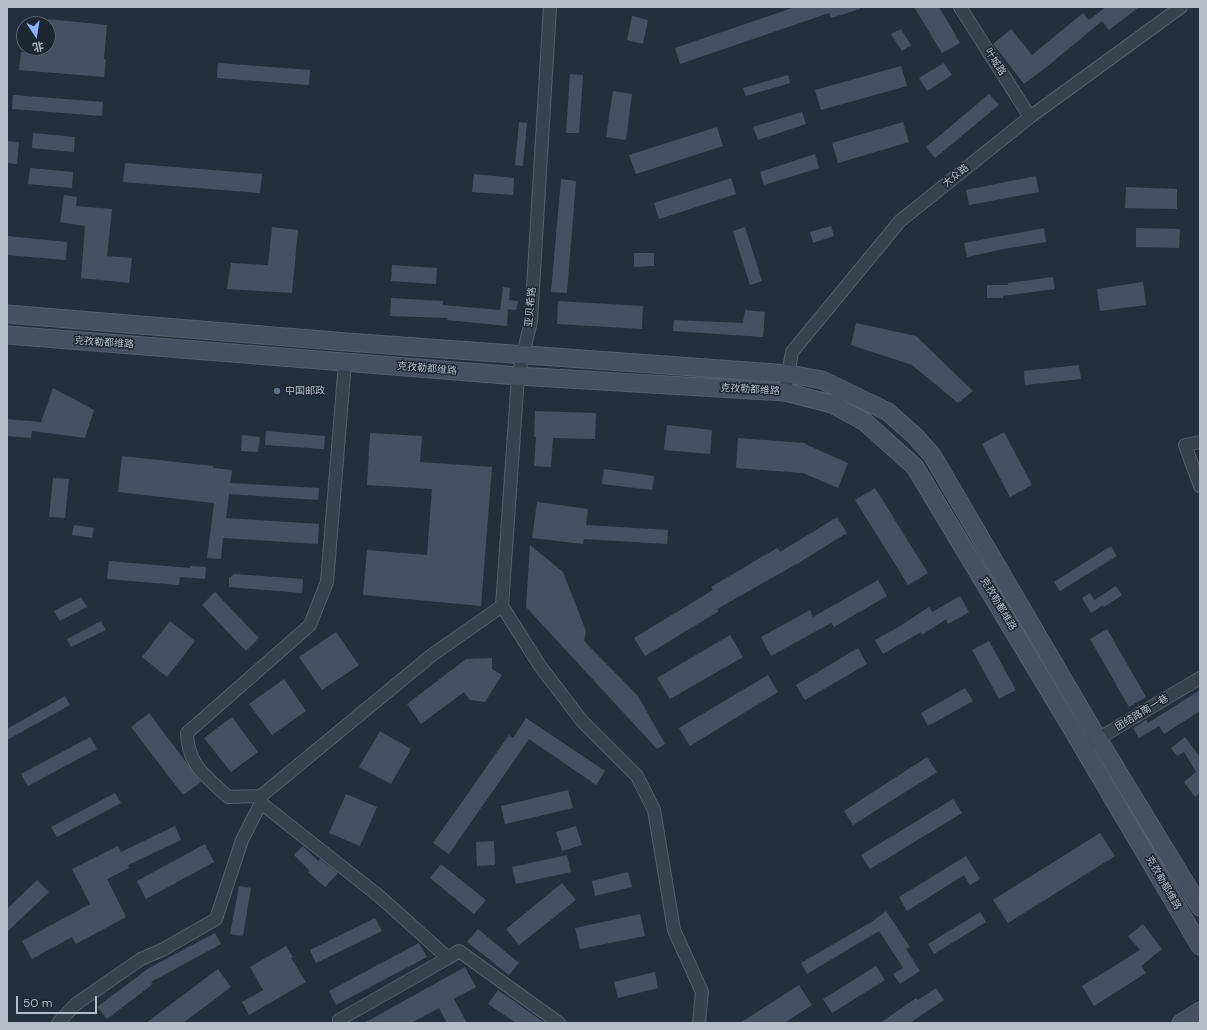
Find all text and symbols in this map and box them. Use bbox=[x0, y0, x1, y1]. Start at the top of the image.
north arrow bbox=[16, 16, 56, 56]
text: 北 bbox=[31, 39, 45, 55]
street label: 叶城路 bbox=[982, 46, 1008, 78]
street label: 大众路 bbox=[941, 162, 971, 190]
street label: 亚贝希路 bbox=[523, 287, 539, 327]
street label: 克孜勒都维路 bbox=[74, 335, 134, 351]
street label: 克孜勒都维路 bbox=[397, 360, 457, 378]
street label: 克孜勒都维路 bbox=[720, 382, 780, 398]
place label: 中国邮政 bbox=[285, 385, 325, 397]
marker: 中国邮政 bbox=[272, 386, 282, 396]
street label: 克孜勒都维路 bbox=[977, 575, 1019, 633]
street label: 团结路南一巷 bbox=[1113, 692, 1171, 734]
street label: 克孜勒都维路 bbox=[1143, 854, 1183, 912]
scale bar bbox=[18, 988, 99, 1014]
text: 50 m bbox=[23, 995, 52, 1011]

